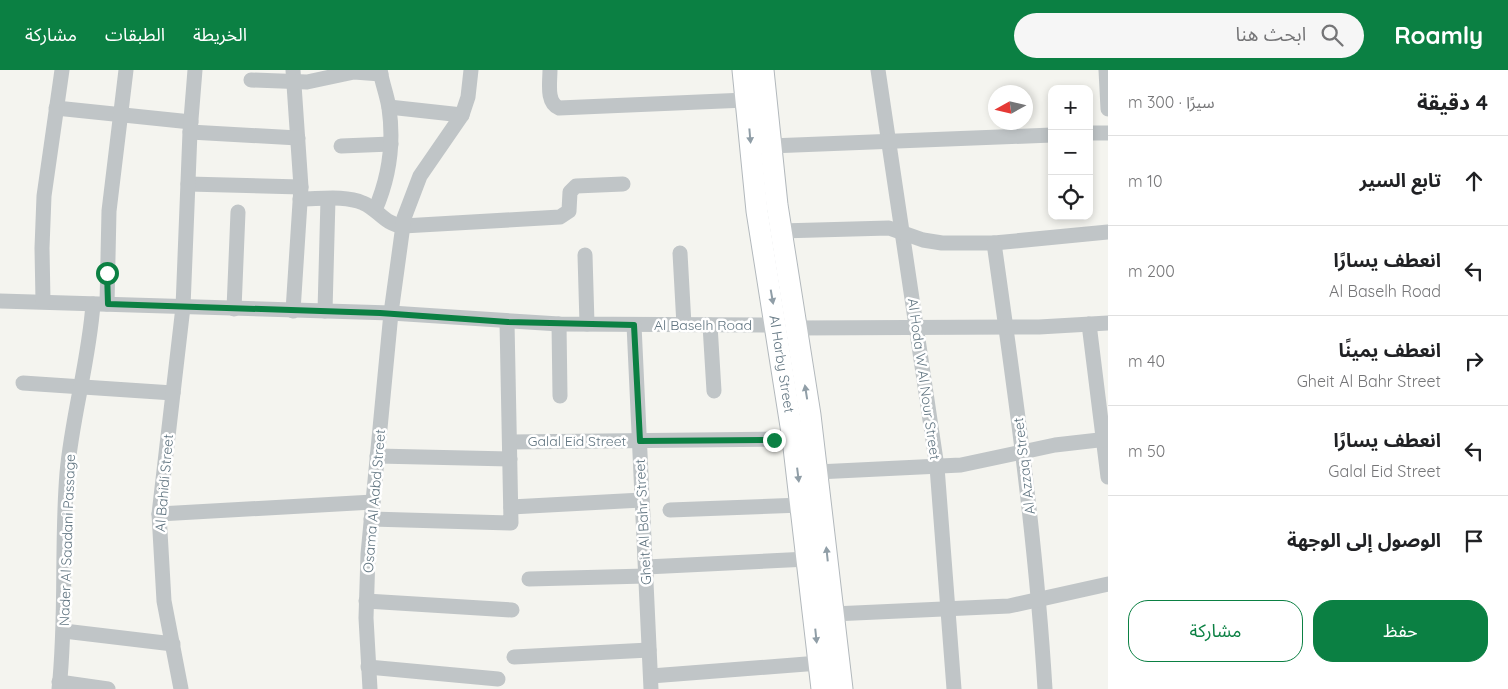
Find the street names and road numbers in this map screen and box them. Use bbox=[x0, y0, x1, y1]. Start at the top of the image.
street label: Al Hoda W Al Nour Street bbox=[904, 297, 944, 461]
street label: Al Harby Street bbox=[765, 314, 799, 414]
street label: Al Baselh Road bbox=[654, 316, 752, 334]
street label: Al Azzaq Street bbox=[1009, 416, 1039, 516]
street label: Osama Al Aabd Street bbox=[359, 428, 389, 573]
street label: Galal Eid Street bbox=[528, 432, 627, 450]
street label: Al Bahidi Street bbox=[151, 433, 177, 533]
street label: Nader Al Saadani Passage bbox=[55, 454, 79, 626]
street label: Gheit Al Bahr Street bbox=[631, 458, 655, 586]

